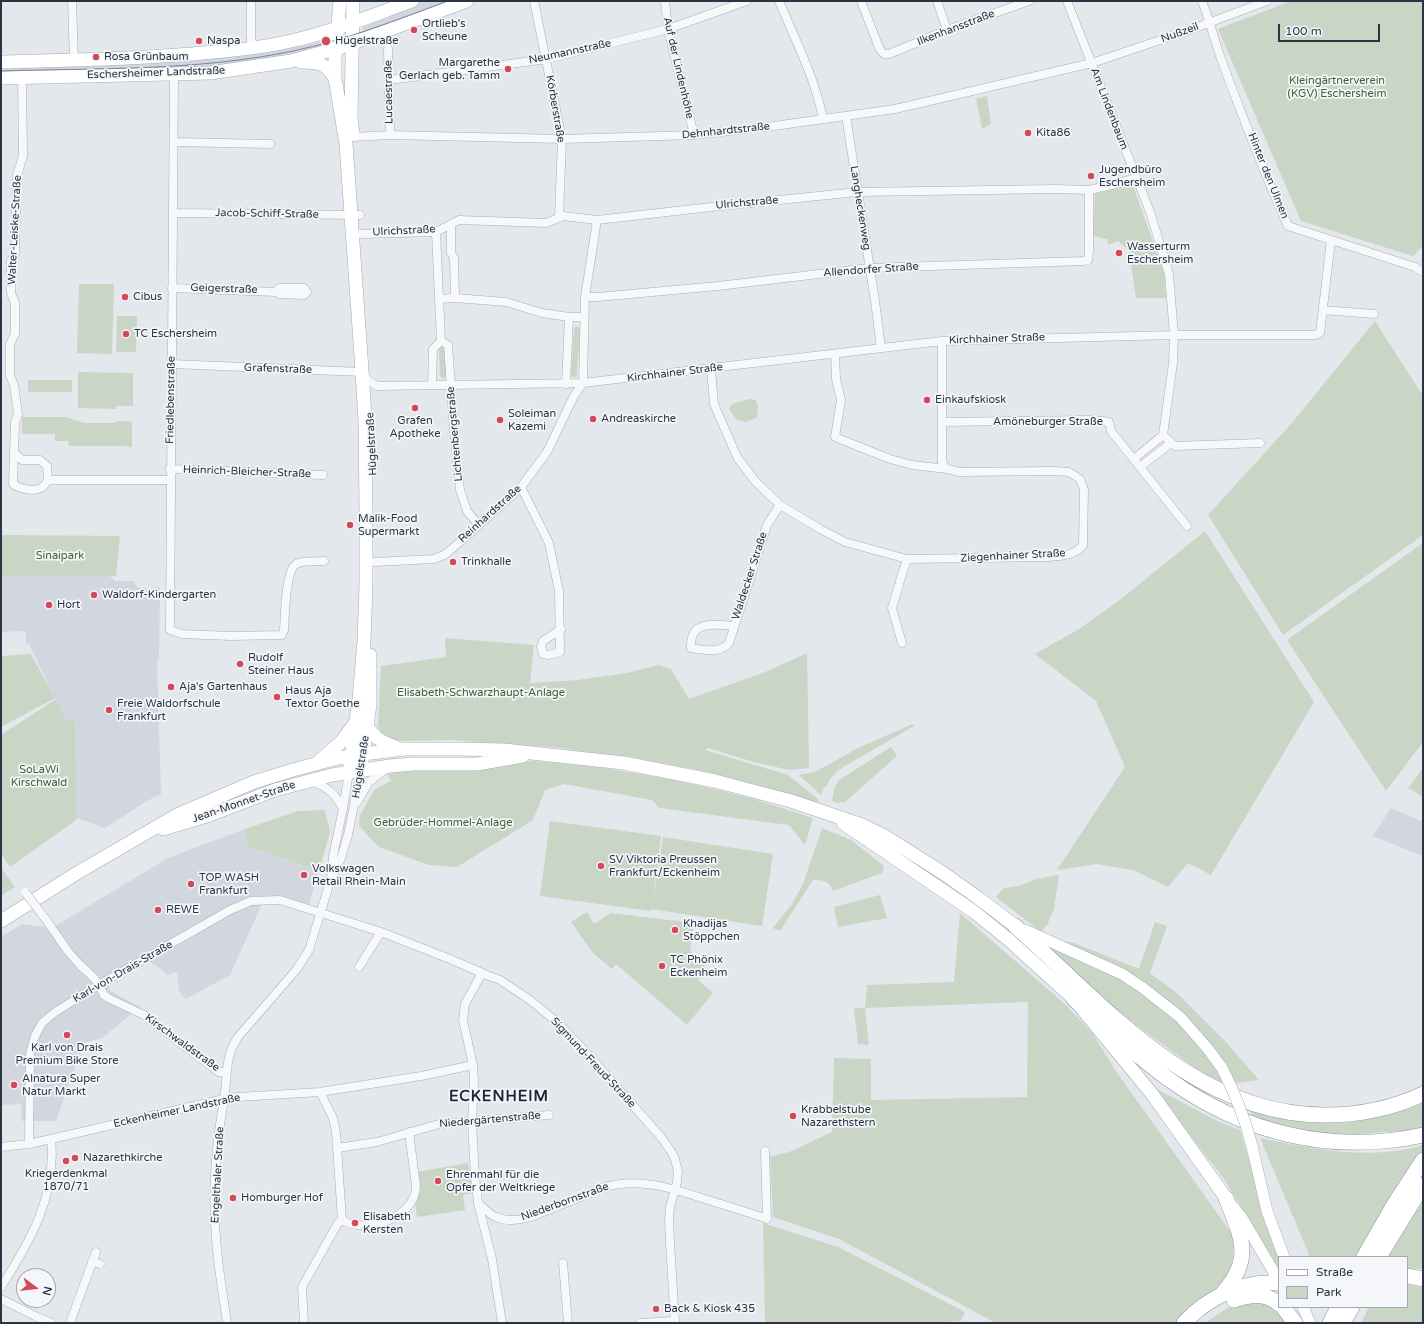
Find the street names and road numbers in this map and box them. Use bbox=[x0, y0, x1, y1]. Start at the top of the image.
street label: Ilkenhansstraße bbox=[915, 7, 997, 49]
street label: Auf der Lindenhöhe bbox=[660, 16, 696, 120]
street label: Nußzeil bbox=[1159, 20, 1201, 46]
street label: Neumannstraße bbox=[528, 37, 612, 67]
street label: Lucaestraße bbox=[382, 60, 396, 124]
street label: Eschersheimer Landstraße bbox=[87, 64, 225, 82]
street label: Am Lindenbaum bbox=[1087, 66, 1131, 152]
street label: Körberstraße bbox=[543, 74, 567, 144]
street label: Dehnhardtstraße bbox=[681, 120, 771, 142]
street label: Hinter den Ulmen bbox=[1245, 131, 1291, 221]
street label: Langheckenweg bbox=[847, 165, 873, 251]
street label: Walter-Leiske-Straße bbox=[6, 175, 24, 285]
street label: Ulrichstraße bbox=[715, 194, 779, 212]
street label: Jacob-Schiff-Straße bbox=[215, 206, 319, 222]
street label: Ulrichstraße bbox=[372, 223, 436, 239]
street label: Allendorfer Straße bbox=[823, 260, 919, 280]
street label: Geigerstraße bbox=[190, 281, 258, 297]
street label: Kirchhainer Straße bbox=[949, 331, 1045, 347]
street label: Friedlebenstraße bbox=[164, 356, 178, 444]
street label: Grafenstraße bbox=[244, 361, 312, 377]
street label: Kirchhainer Straße bbox=[626, 361, 724, 385]
street label: Lichtenbergstraße bbox=[444, 386, 466, 482]
street label: Hügelstraße bbox=[364, 412, 380, 476]
street label: Amöneburger Straße bbox=[993, 415, 1103, 429]
street label: Heinrich-Bleicher-Straße bbox=[183, 463, 311, 481]
street label: Reinhardstraße bbox=[456, 482, 524, 546]
street label: Waldecker Straße bbox=[730, 530, 770, 622]
street label: Ziegenhainer Straße bbox=[960, 547, 1066, 565]
street label: Hügelstraße bbox=[350, 735, 372, 799]
street label: Jean-Monnet-Straße bbox=[191, 778, 297, 826]
street label: Karl-von-Drais-Straße bbox=[71, 938, 175, 1006]
street label: Kirschwaldstraße bbox=[142, 1011, 222, 1075]
street label: Sigmund-Freud-Straße bbox=[548, 1015, 638, 1111]
street label: Eckenheimer Landstraße bbox=[112, 1091, 242, 1131]
street label: Niedergärtenstraße bbox=[439, 1109, 541, 1131]
street label: Engelthaler Straße bbox=[209, 1126, 227, 1224]
street label: Niederbornstraße bbox=[519, 1180, 611, 1224]

